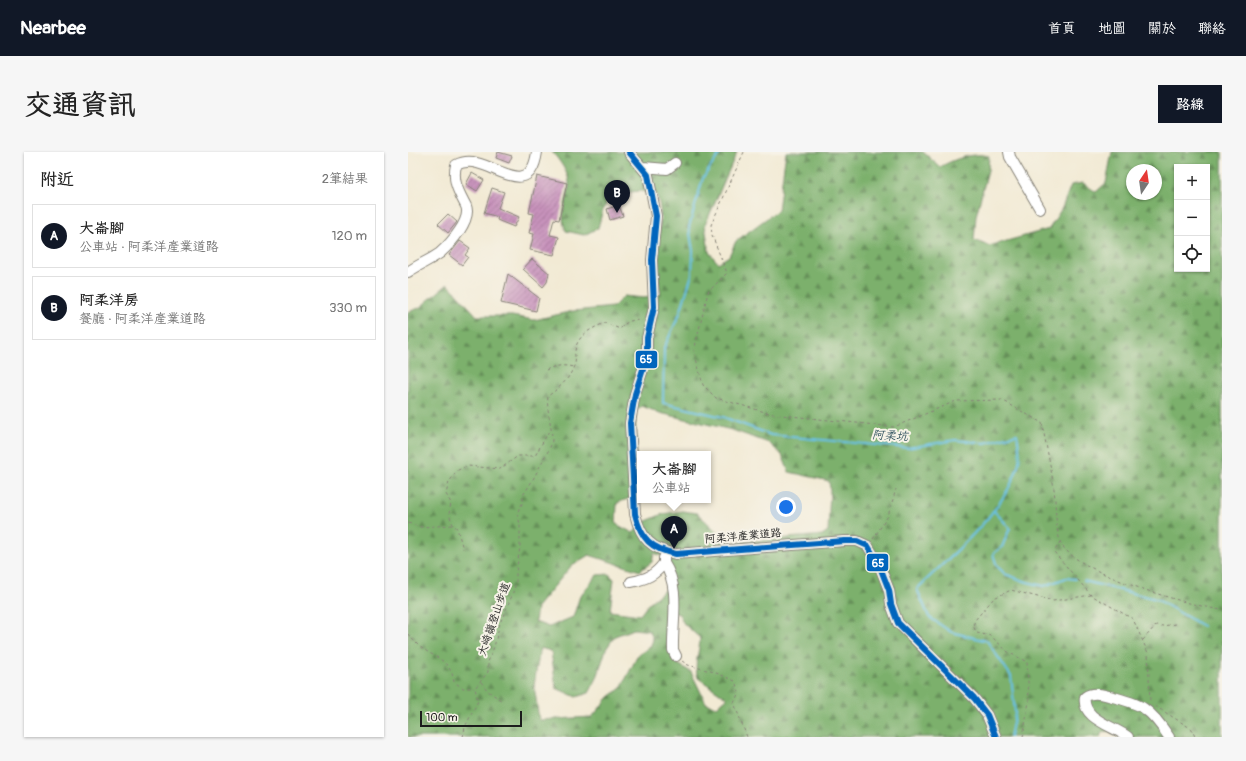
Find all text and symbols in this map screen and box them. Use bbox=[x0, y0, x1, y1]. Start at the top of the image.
text: Nearbee bbox=[20, 16, 86, 40]
text: 首頁 bbox=[1048, 20, 1076, 37]
text: 地圖 bbox=[1098, 20, 1126, 37]
text: 關於 bbox=[1148, 20, 1176, 37]
text: 聯絡 bbox=[1198, 20, 1226, 37]
button: 路線 bbox=[1158, 85, 1222, 123]
text: 交通資訊 bbox=[24, 88, 136, 123]
north arrow bbox=[1126, 164, 1162, 200]
map controls bbox=[1174, 164, 1210, 272]
button: + bbox=[1174, 164, 1210, 200]
text: 附近 bbox=[40, 169, 74, 190]
text: 2筆結果 bbox=[322, 171, 368, 187]
pin: B bbox=[604, 180, 630, 213]
button: − bbox=[1174, 200, 1210, 236]
text: 大崙腳 bbox=[79, 219, 124, 238]
text: A bbox=[50, 228, 58, 244]
text: 120 m bbox=[331, 228, 367, 244]
button: locate bbox=[1174, 236, 1210, 272]
text: 公車站 · 阿柔洋產業道路 bbox=[79, 239, 219, 255]
text: 阿柔洋房 bbox=[79, 291, 139, 310]
text: B bbox=[50, 300, 58, 316]
text: 330 m bbox=[329, 300, 367, 316]
text: 餐廳 · 阿柔洋產業道路 bbox=[79, 311, 206, 327]
line badge: 65 bbox=[635, 350, 658, 369]
text: 65 bbox=[640, 353, 652, 366]
water label: 阿柔坑 bbox=[872, 428, 910, 445]
popup bbox=[637, 451, 711, 503]
text: 大崙腳 bbox=[651, 460, 697, 479]
text: 公車站 bbox=[651, 480, 691, 496]
your location bbox=[776, 497, 796, 517]
pin: A bbox=[661, 516, 687, 549]
street label: 阿柔洋產業道路 bbox=[704, 526, 782, 546]
line badge: 65 bbox=[866, 553, 889, 572]
text: 65 bbox=[872, 557, 884, 570]
street label: 大崎嶺登山步道 bbox=[475, 580, 513, 658]
scale bar bbox=[420, 709, 522, 728]
text: 100 m bbox=[426, 711, 457, 724]

